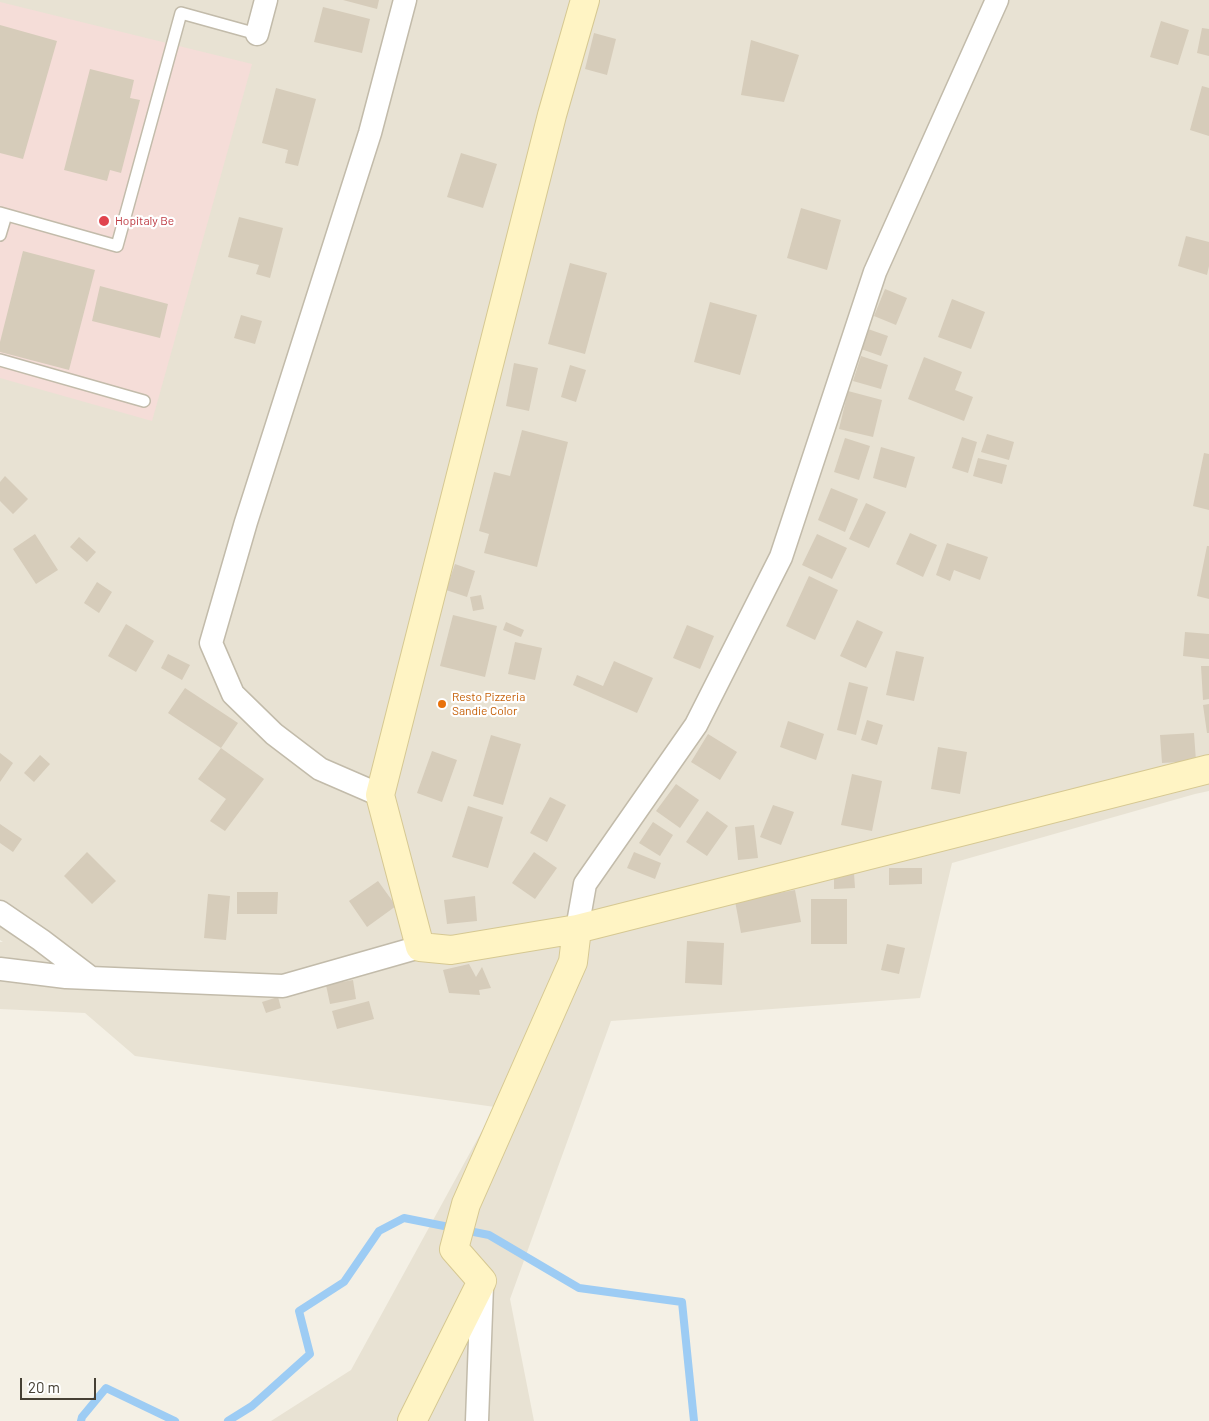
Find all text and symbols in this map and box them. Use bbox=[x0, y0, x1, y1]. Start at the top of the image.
marker: Hopitaly Be bbox=[97, 214, 111, 228]
place label: Hopitaly Be bbox=[115, 214, 174, 228]
place label: Resto Pizzeria Sandie Color bbox=[452, 690, 525, 718]
marker: Resto Pizzeria Sandie Color bbox=[436, 698, 448, 710]
scale bar bbox=[22, 1368, 99, 1400]
text: 20 m bbox=[28, 1378, 60, 1396]

